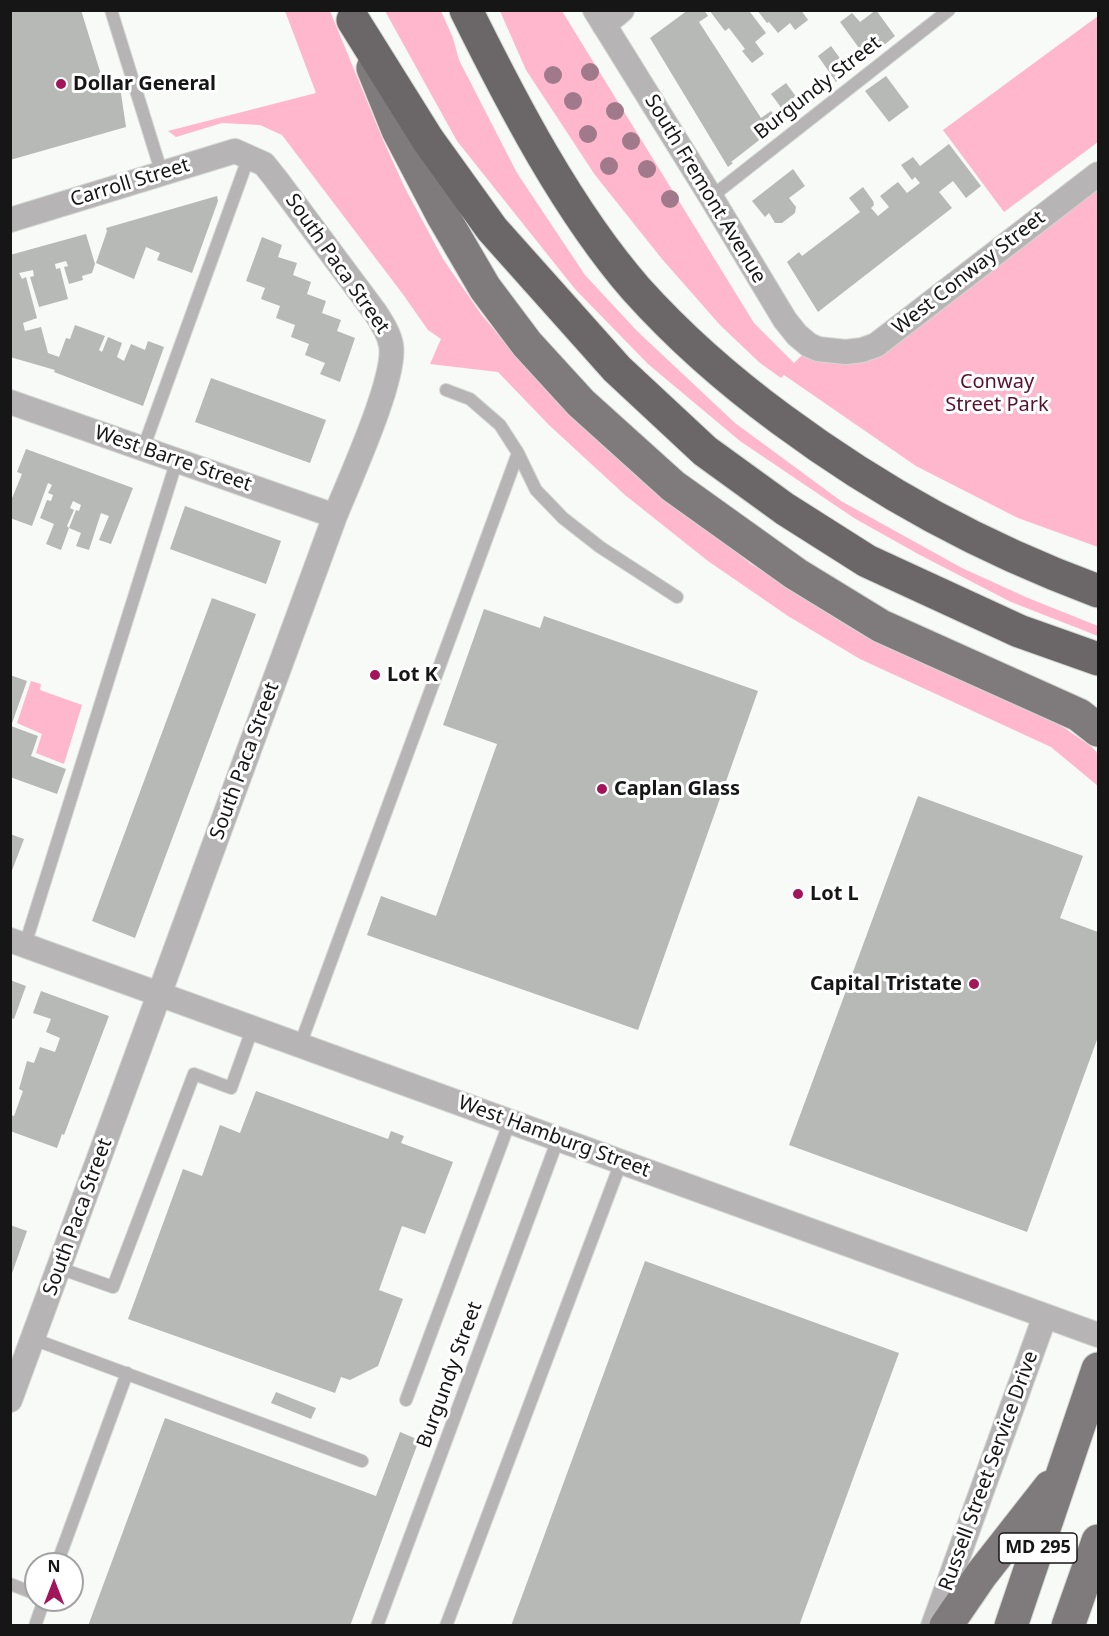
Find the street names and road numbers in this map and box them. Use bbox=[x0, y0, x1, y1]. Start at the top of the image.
street label: Burgundy Street bbox=[750, 31, 886, 145]
street label: South Fremont Avenue bbox=[639, 90, 771, 288]
street label: Carroll Street bbox=[67, 153, 193, 213]
street label: South Paca Street bbox=[280, 189, 394, 339]
street label: West Conway Street bbox=[888, 206, 1050, 340]
street label: West Barre Street bbox=[91, 421, 255, 497]
street label: South Paca Street bbox=[205, 679, 285, 843]
street label: West Hamburg Street bbox=[455, 1091, 653, 1183]
street label: South Paca Street bbox=[38, 1135, 118, 1299]
street label: Burgundy Street bbox=[412, 1299, 488, 1451]
street label: Russell Street Service Drive bbox=[934, 1348, 1044, 1594]
road number: MD 295 bbox=[999, 1533, 1077, 1563]

